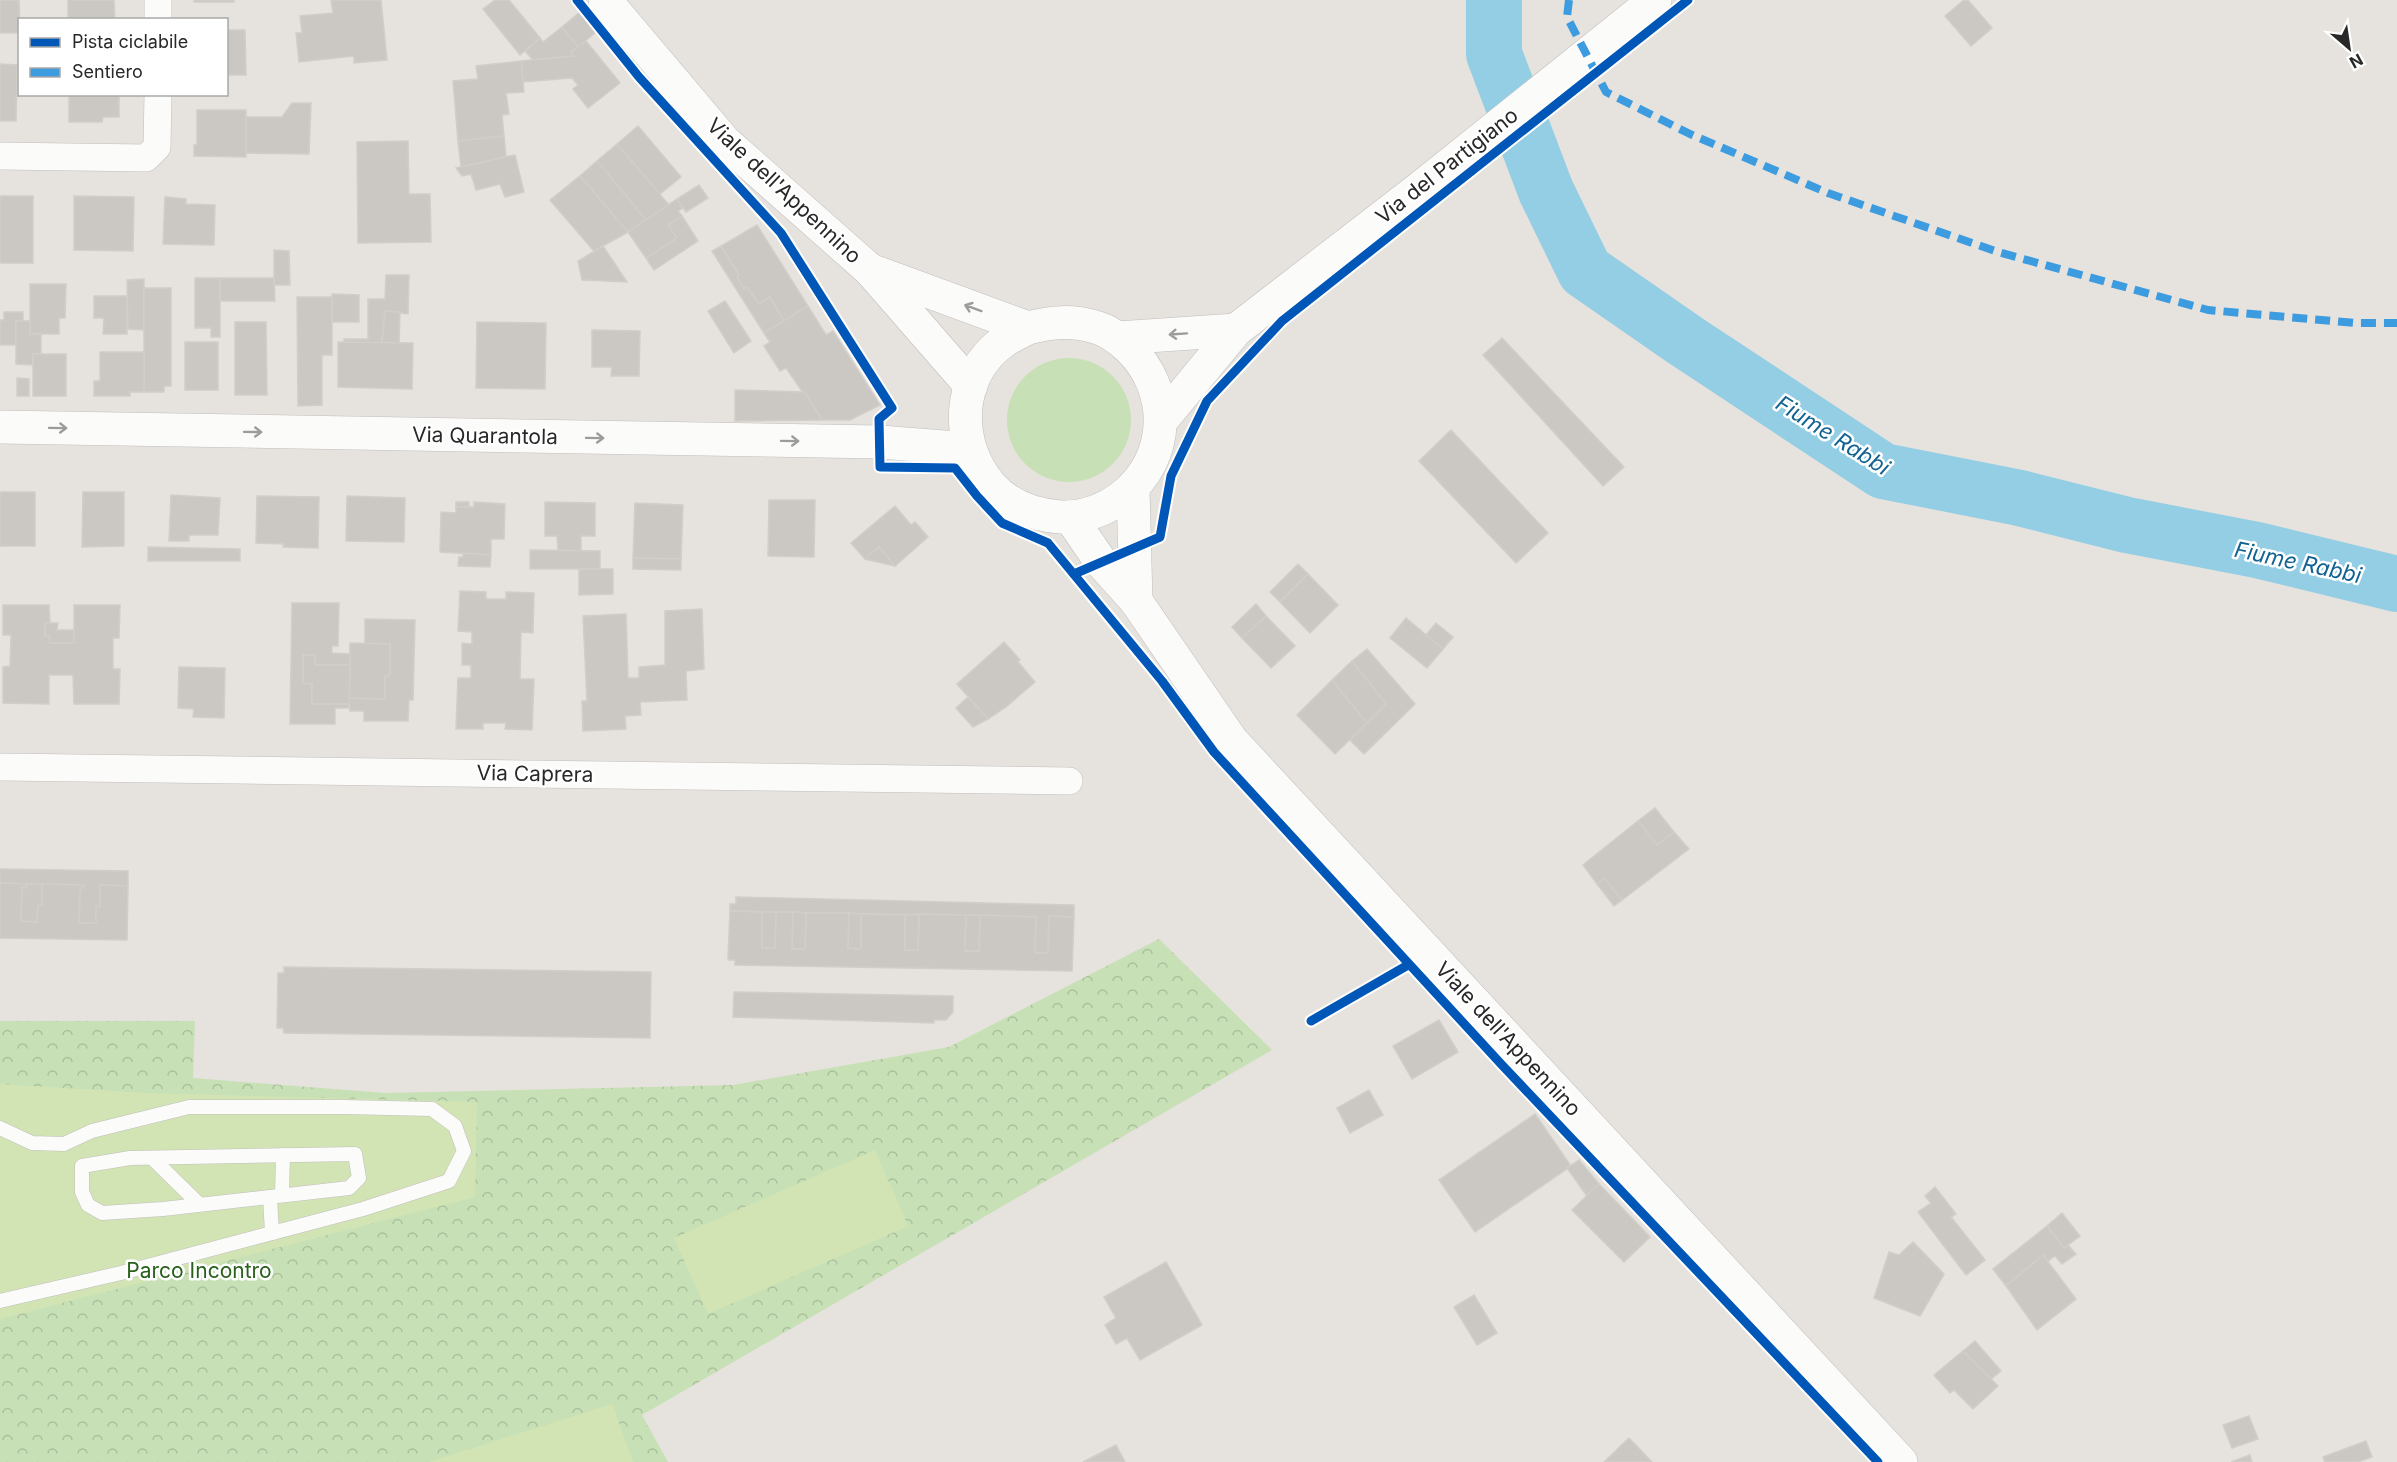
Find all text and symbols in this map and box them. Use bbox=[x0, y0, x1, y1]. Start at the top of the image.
legend bbox=[18, 18, 228, 96]
north arrow bbox=[2319, 18, 2379, 78]
text: Pista ciclabile bbox=[72, 31, 188, 52]
text: N bbox=[2346, 49, 2366, 73]
text: Sentiero bbox=[72, 61, 143, 82]
street label: Via del Partigiano bbox=[1371, 102, 1523, 229]
street label: Viale dell'Appennino bbox=[702, 113, 867, 269]
one-way arrow bbox=[964, 301, 983, 312]
one-way arrow bbox=[1168, 329, 1188, 340]
water label: Fiume Rabbi bbox=[1771, 390, 1895, 481]
one-way arrow bbox=[48, 422, 68, 434]
street label: Via Quarantola bbox=[412, 422, 558, 449]
one-way arrow bbox=[243, 426, 263, 437]
one-way arrow bbox=[585, 432, 605, 443]
one-way arrow bbox=[780, 435, 800, 447]
water label: Fiume Rabbi bbox=[2232, 536, 2364, 588]
street label: Via Caprera bbox=[476, 760, 594, 787]
street label: Viale dell'Appennino bbox=[1430, 956, 1586, 1121]
park label: Parco Incontro bbox=[126, 1258, 272, 1283]

